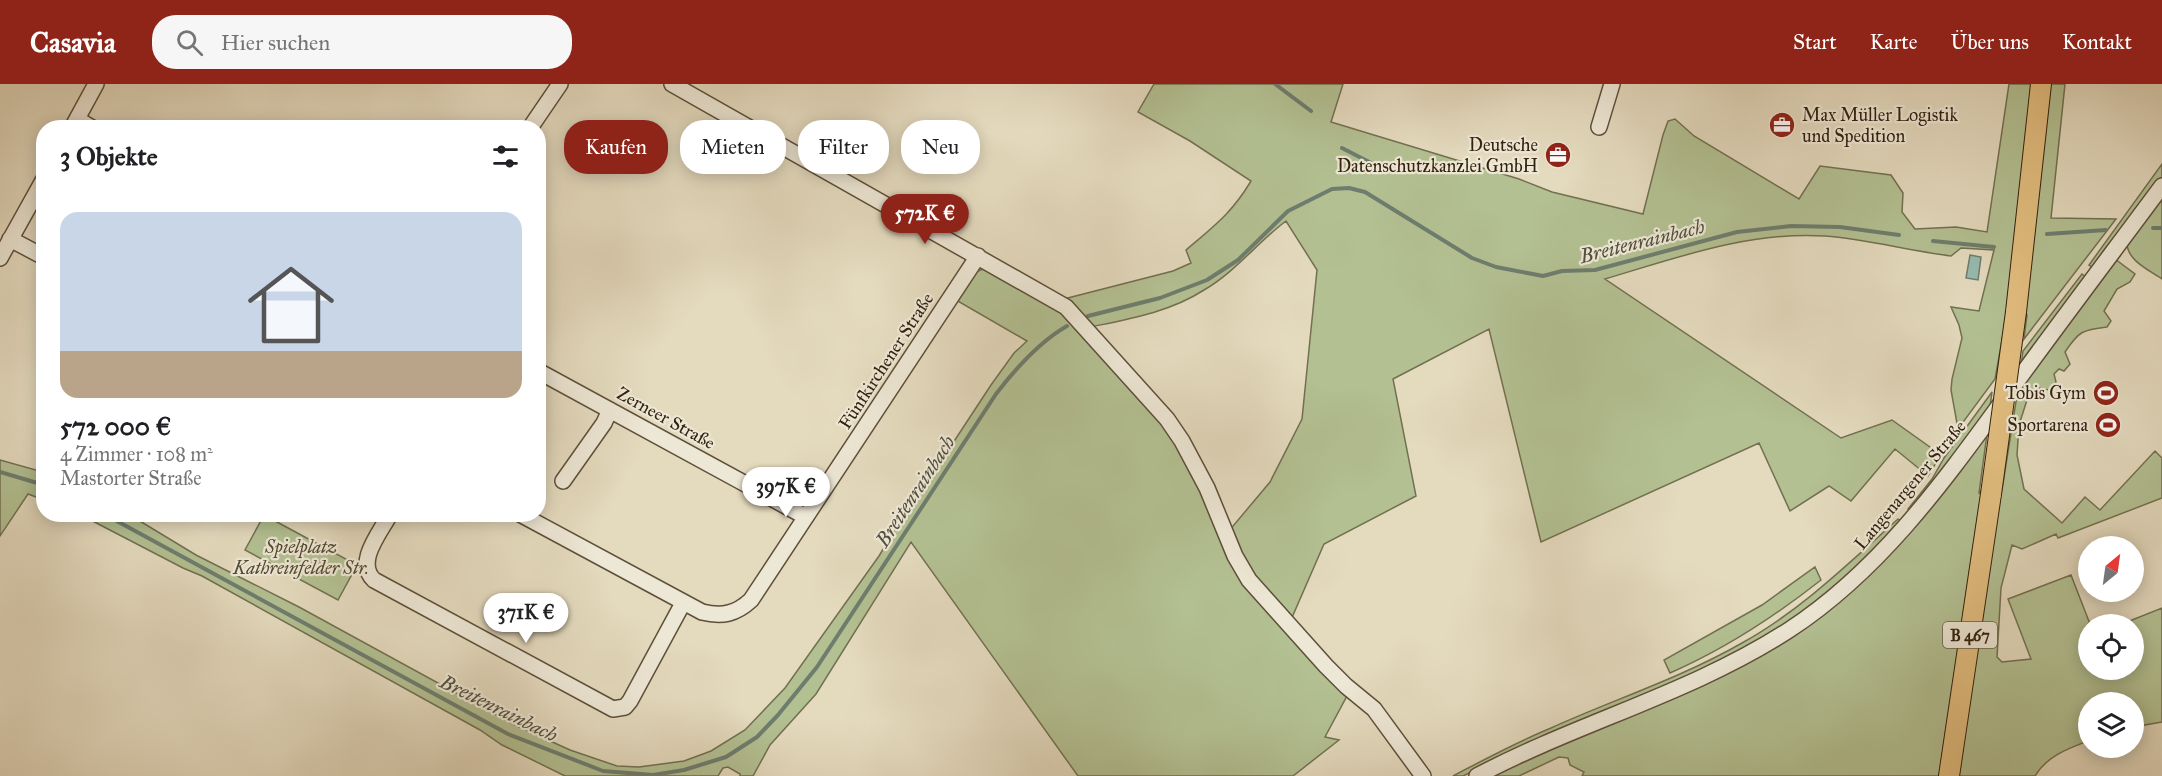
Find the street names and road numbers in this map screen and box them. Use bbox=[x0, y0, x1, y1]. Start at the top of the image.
street label: Fünfkirchener Straße bbox=[834, 289, 938, 433]
street label: Zerneer Straße bbox=[613, 382, 719, 454]
street label: Langenargener Straße bbox=[1849, 416, 1971, 555]
road number: B 467 bbox=[1943, 622, 1997, 648]

